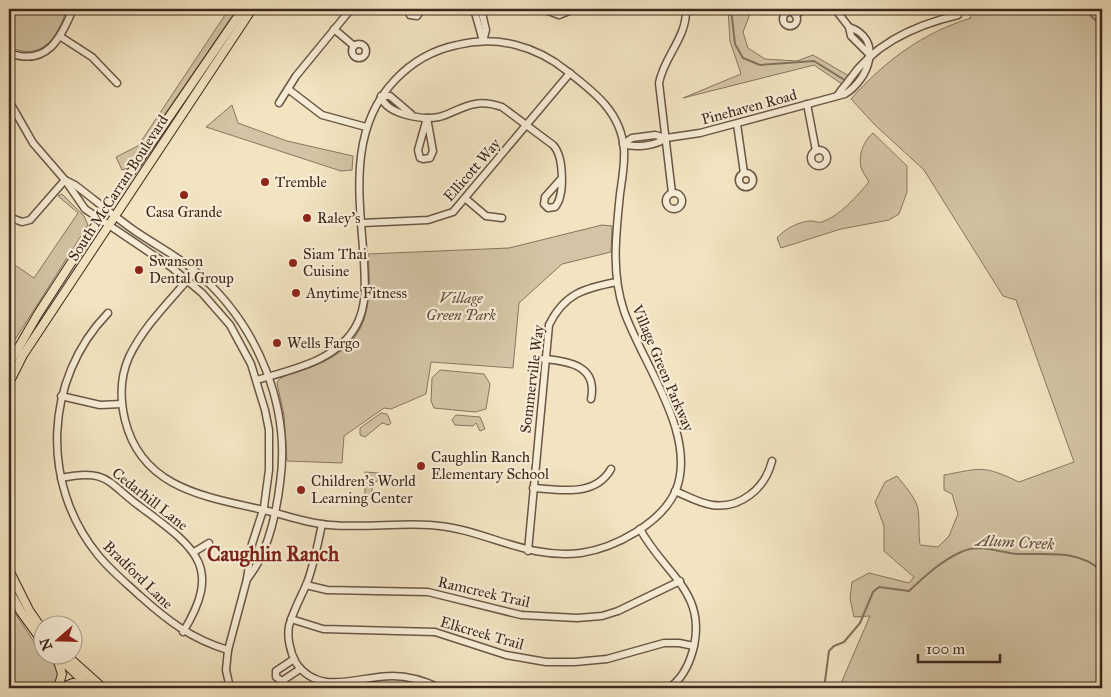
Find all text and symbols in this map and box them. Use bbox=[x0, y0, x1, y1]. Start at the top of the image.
street label: Pinehaven Road bbox=[699, 85, 799, 128]
street label: South McCarran Boulevard bbox=[64, 111, 172, 264]
street label: Ellicott Way bbox=[440, 134, 505, 205]
place label: Tremble bbox=[275, 173, 327, 191]
marker: Tremble bbox=[259, 176, 271, 188]
marker: Casa Grande bbox=[178, 189, 190, 201]
place label: Casa Grande bbox=[146, 203, 222, 221]
place label: Raley's bbox=[317, 209, 360, 227]
marker: Raley's bbox=[301, 212, 313, 224]
place label: Siam Thai Cuisine bbox=[303, 245, 367, 280]
place label: Swanson Dental Group bbox=[149, 252, 234, 287]
marker: Siam Thai Cuisine bbox=[287, 257, 299, 269]
marker: Swanson Dental Group bbox=[133, 264, 145, 276]
place label: Anytime Fitness bbox=[305, 284, 407, 302]
marker: Anytime Fitness bbox=[290, 287, 302, 299]
park label: Village Green Park bbox=[426, 289, 496, 324]
street label: Village Green Parkway bbox=[628, 301, 698, 435]
street label: Sommerville Way bbox=[516, 323, 548, 434]
place label: Wells Fargo bbox=[287, 334, 360, 352]
marker: Wells Fargo bbox=[271, 337, 283, 349]
place label: Caughlin Ranch Elementary School bbox=[431, 448, 550, 483]
marker: Caughlin Ranch Elementary School bbox=[415, 460, 427, 472]
street label: Cedarhill Lane bbox=[108, 464, 192, 534]
place label: Children's World Learning Center bbox=[311, 472, 416, 507]
marker: Children's World Learning Center bbox=[295, 484, 307, 496]
water label: Alum Creek bbox=[973, 530, 1055, 554]
street label: Bradford Lane bbox=[99, 537, 177, 613]
district label: Caughlin Ranch bbox=[207, 542, 340, 567]
street label: Ramcreek Trail bbox=[436, 573, 533, 612]
street label: Elkcreek Trail bbox=[438, 612, 527, 654]
north arrow bbox=[32, 614, 82, 664]
scale bar bbox=[918, 632, 1001, 664]
text: N bbox=[36, 636, 56, 653]
text: 100 m bbox=[926, 640, 966, 658]

